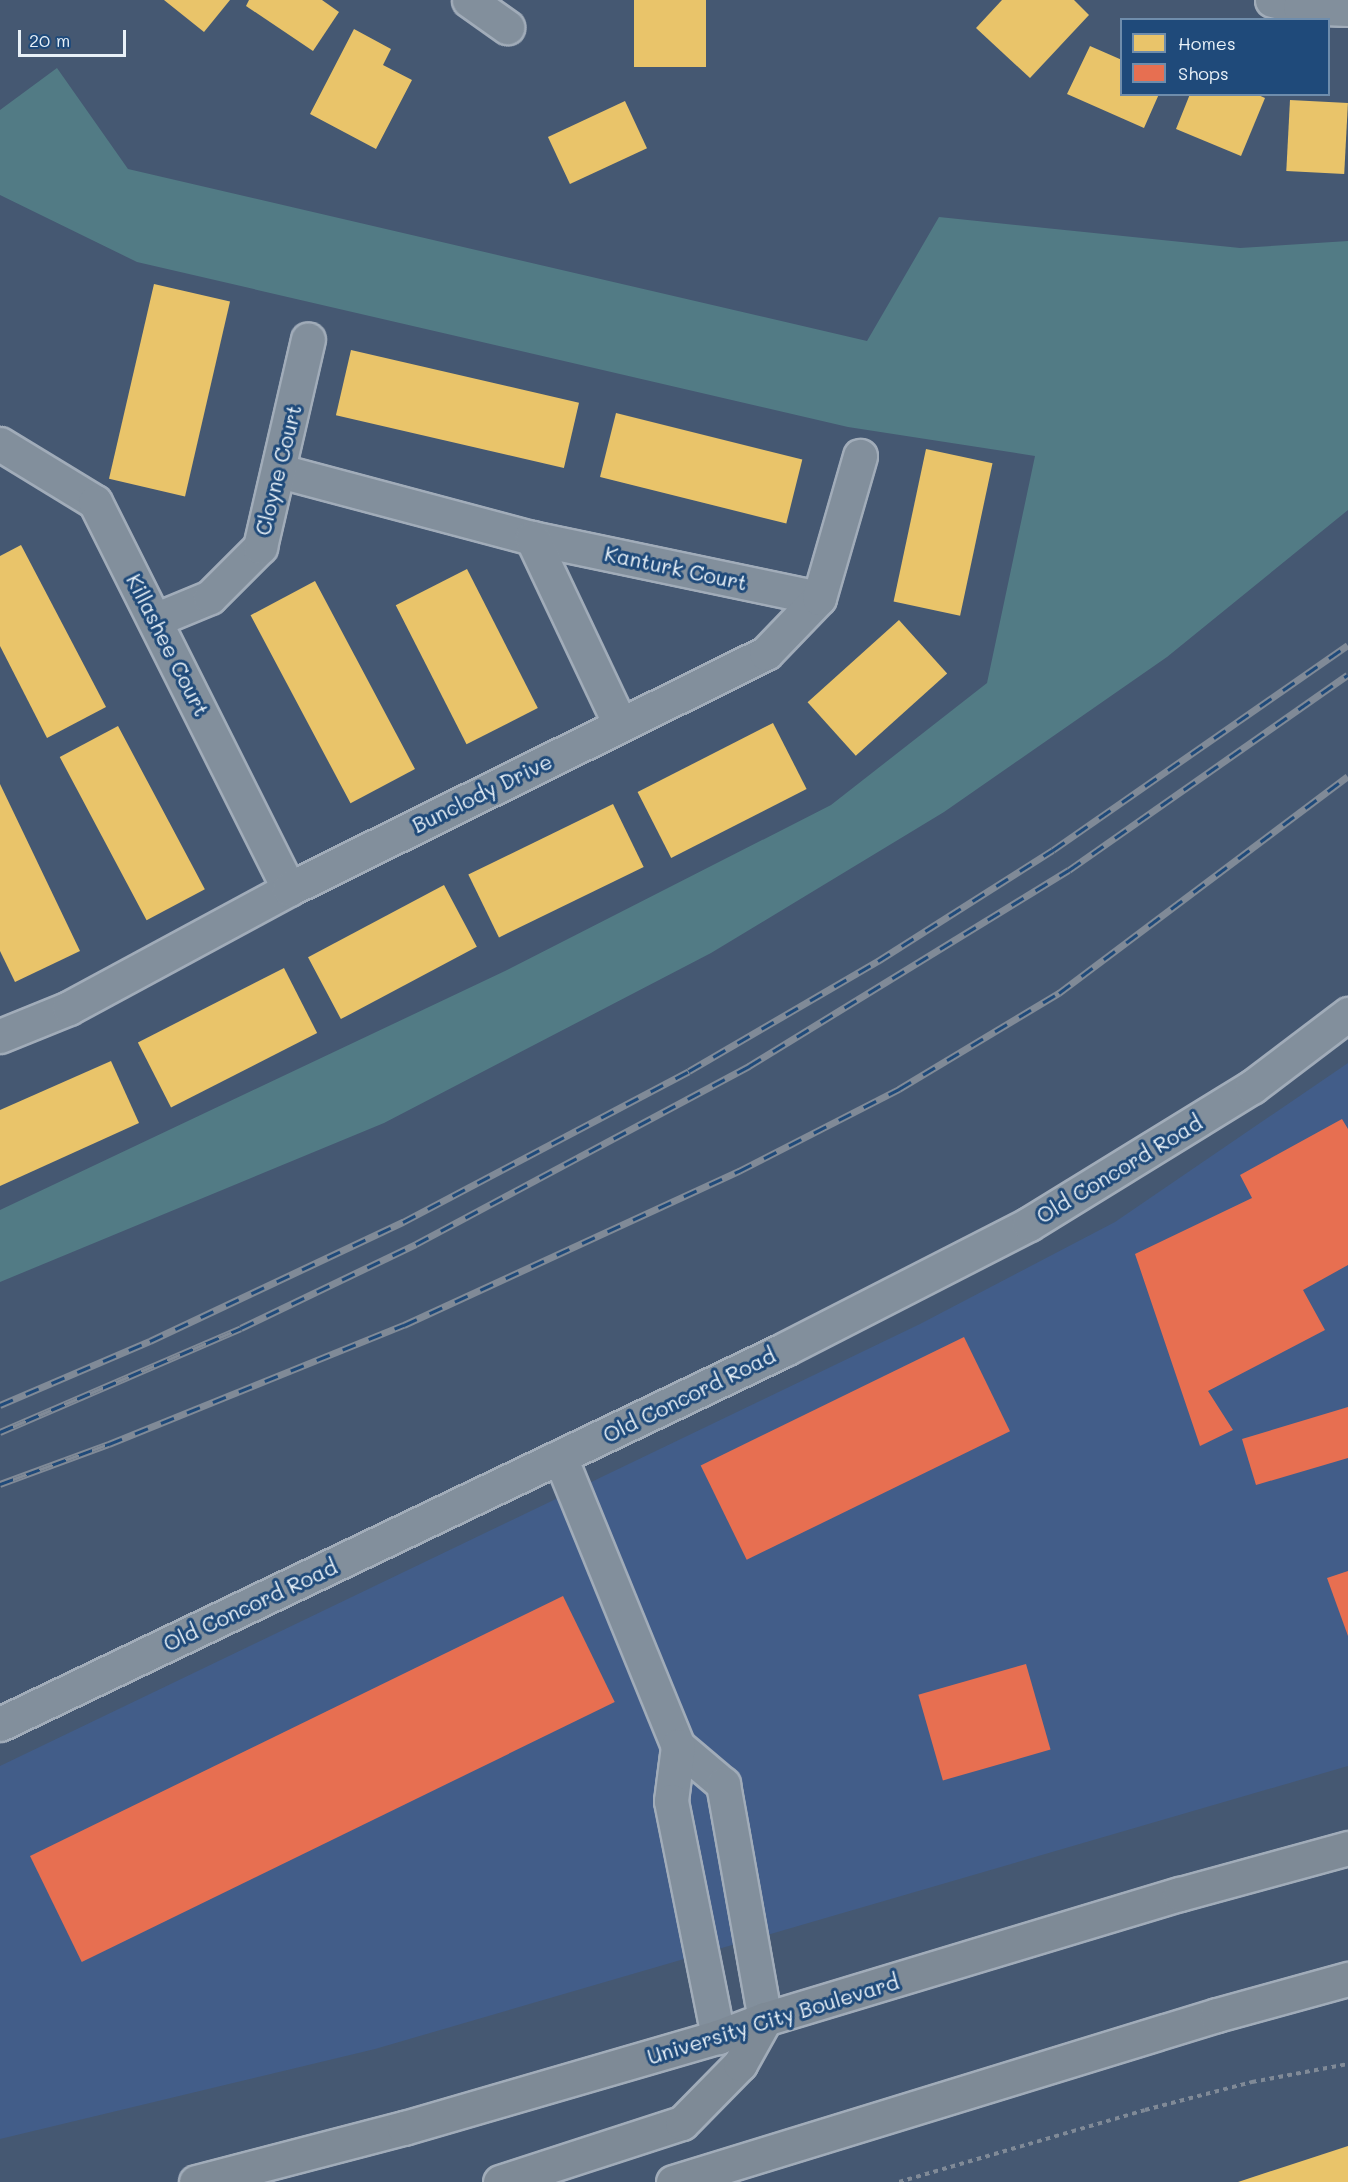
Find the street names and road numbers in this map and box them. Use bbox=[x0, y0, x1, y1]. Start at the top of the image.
street label: Cloyne Court bbox=[250, 402, 306, 538]
street label: Kanturk Court bbox=[602, 541, 750, 595]
street label: Killashee Court bbox=[121, 570, 215, 720]
street label: Bunclody Drive bbox=[408, 748, 556, 838]
street label: Old Concord Road bbox=[1032, 1110, 1206, 1228]
street label: Old Concord Road bbox=[599, 1342, 779, 1448]
street label: Old Concord Road bbox=[159, 1554, 341, 1656]
street label: University City Boulevard bbox=[644, 1969, 902, 2069]

